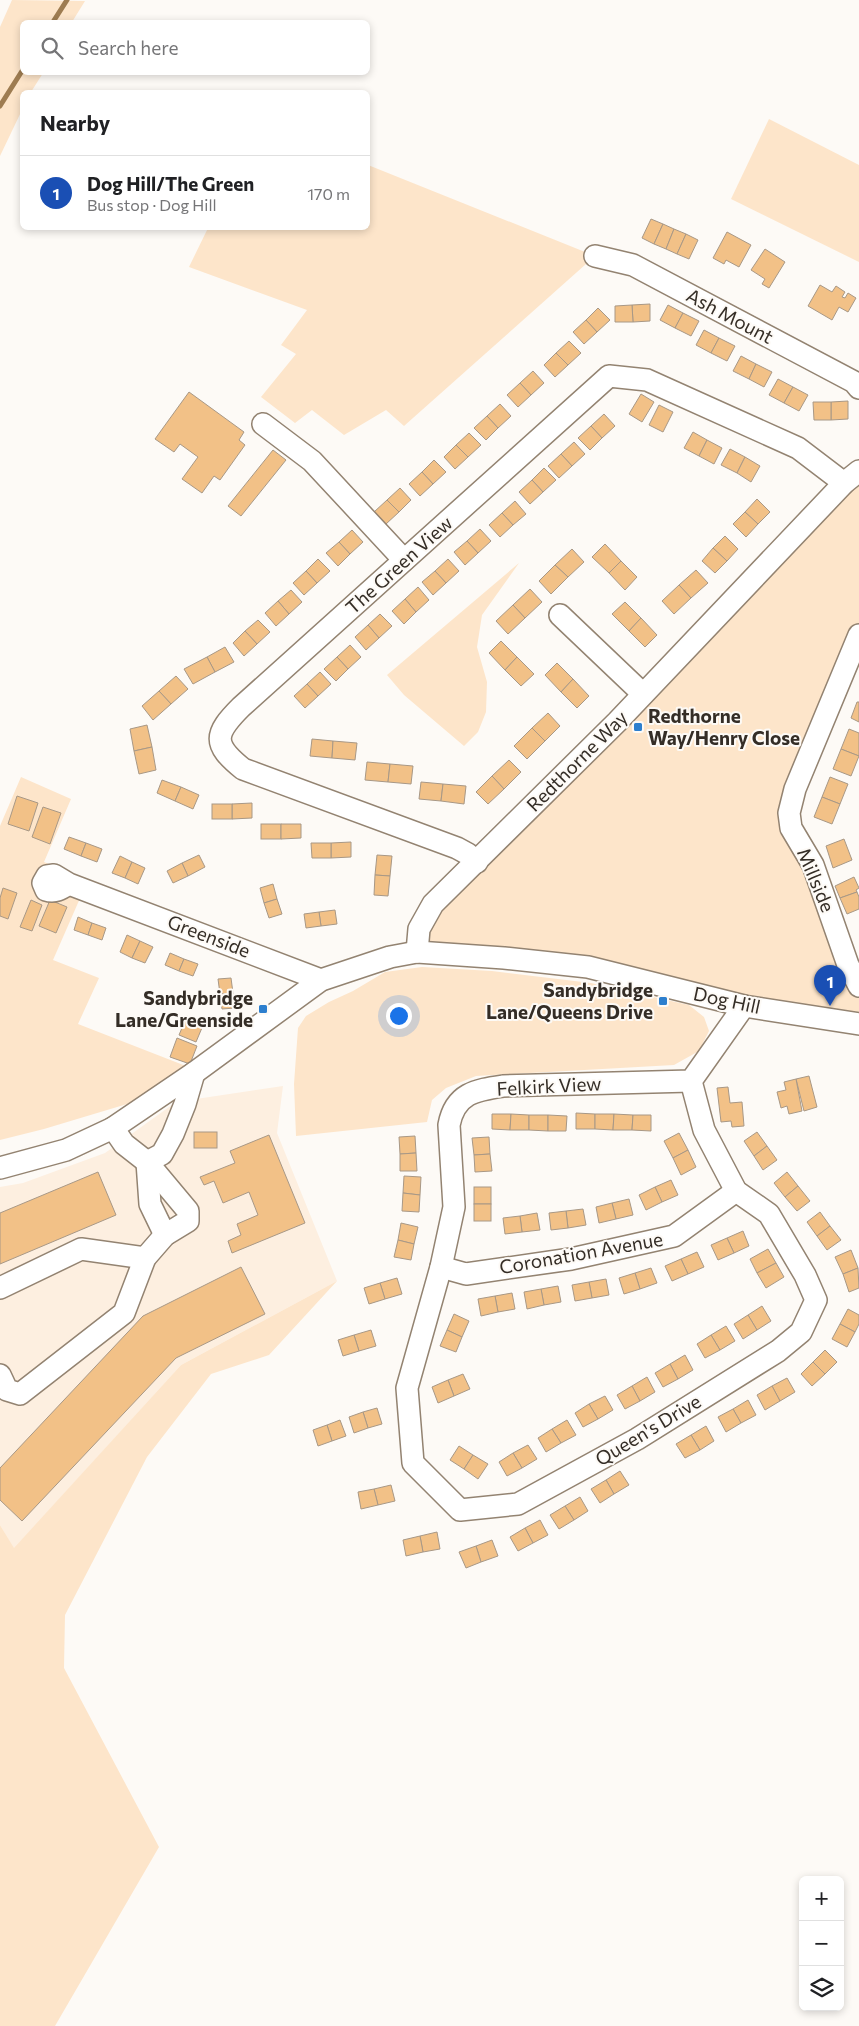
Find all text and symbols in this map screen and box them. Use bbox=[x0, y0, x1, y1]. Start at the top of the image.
search box bbox=[20, 20, 370, 75]
icon: search bbox=[38, 34, 66, 62]
text: Search here bbox=[78, 36, 178, 59]
text: Nearby bbox=[40, 110, 110, 135]
text: Dog Hill/The Green bbox=[87, 172, 254, 195]
text: 1 bbox=[52, 184, 60, 203]
text: 170 m bbox=[307, 184, 350, 203]
text: Bus stop · Dog Hill bbox=[87, 195, 217, 214]
street label: Ash Mount bbox=[683, 283, 778, 348]
street label: The Green View bbox=[341, 511, 457, 618]
place label: Redthorne Way/Henry Close bbox=[648, 704, 800, 749]
street label: Redthorne Way bbox=[521, 705, 632, 816]
marker: Redthorne Way/Henry Close bbox=[632, 721, 644, 733]
street label: Millside bbox=[793, 844, 840, 915]
street label: Greenside bbox=[165, 909, 254, 962]
pin: 1 bbox=[814, 965, 846, 1006]
place label: Sandybridge Lane/Queens Drive bbox=[486, 978, 653, 1023]
street label: Dog Hill bbox=[691, 981, 763, 1018]
place label: Sandybridge Lane/Greenside bbox=[115, 986, 253, 1031]
marker: Sandybridge Lane/Queens Drive bbox=[657, 995, 669, 1007]
marker: Sandybridge Lane/Greenside bbox=[257, 1003, 269, 1015]
your location bbox=[386, 1003, 412, 1029]
street label: Felkirk View bbox=[496, 1071, 602, 1100]
street label: Coronation Avenue bbox=[497, 1227, 665, 1278]
street label: Queen's Drive bbox=[591, 1389, 705, 1470]
map controls bbox=[799, 1876, 844, 2011]
button: + bbox=[799, 1876, 844, 1921]
button: − bbox=[799, 1921, 844, 1966]
button: layers bbox=[799, 1966, 844, 2011]

